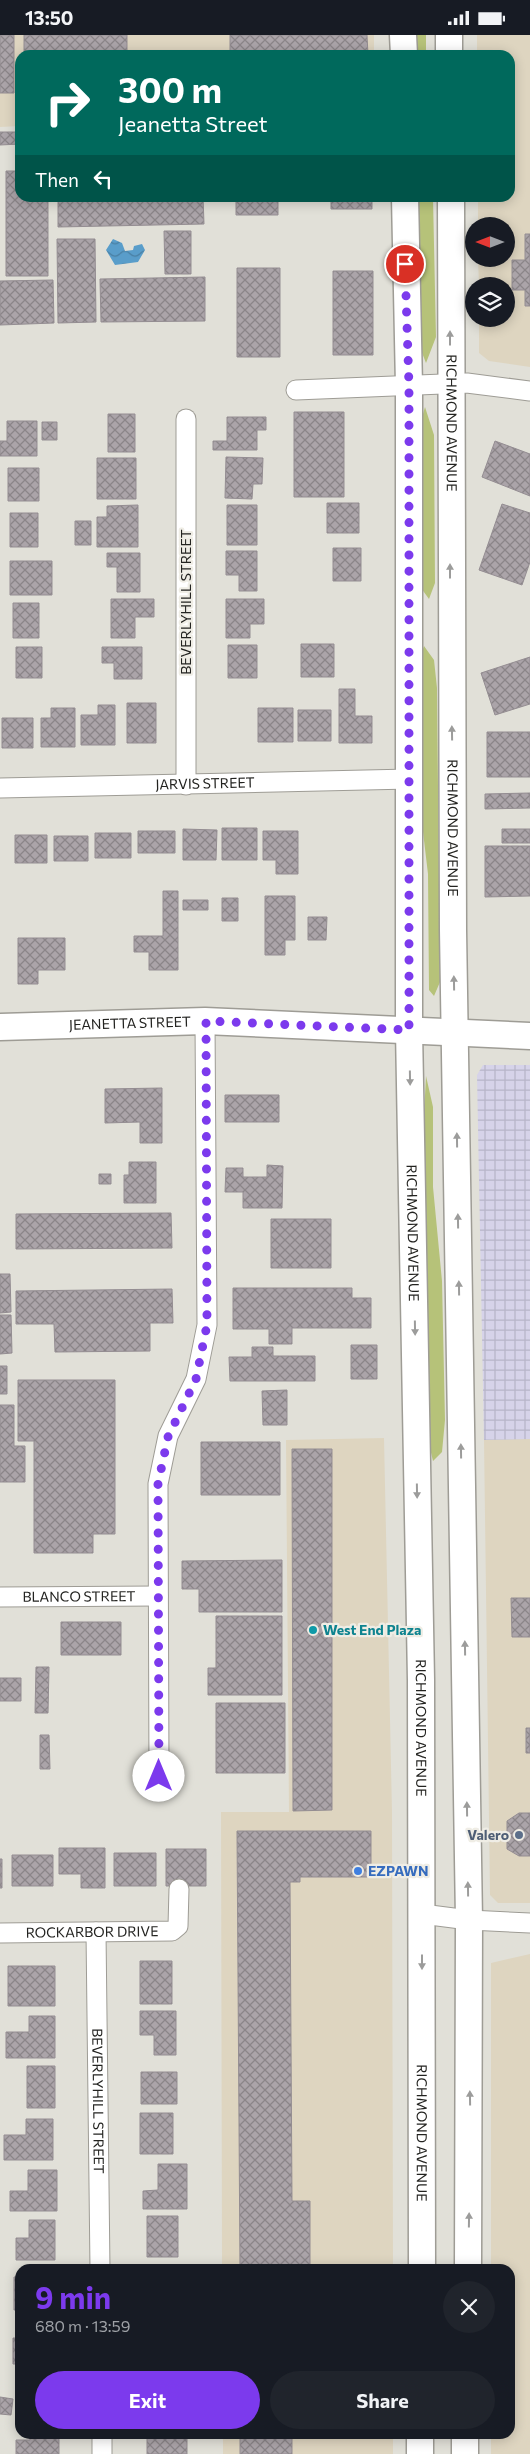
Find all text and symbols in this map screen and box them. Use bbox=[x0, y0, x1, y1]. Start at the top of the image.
text: 13:50 bbox=[25, 6, 73, 29]
text: 300 m bbox=[118, 67, 222, 110]
icon: right bbox=[35, 70, 100, 135]
text: Jeanetta Street bbox=[118, 110, 268, 137]
icon: left bbox=[89, 165, 117, 193]
text: Then bbox=[35, 168, 79, 191]
north arrow bbox=[465, 217, 515, 267]
map controls bbox=[465, 217, 515, 327]
pin bbox=[384, 243, 426, 285]
icon: arrive bbox=[391, 250, 419, 278]
button: layers bbox=[465, 277, 515, 327]
one-way arrow bbox=[446, 330, 454, 346]
street label: RICHMOND AVENUE bbox=[443, 354, 461, 492]
street label: BEVERLYHILL STREET bbox=[177, 529, 194, 675]
one-way arrow bbox=[446, 562, 454, 578]
one-way arrow bbox=[448, 725, 456, 741]
street label: RICHMOND AVENUE bbox=[445, 759, 462, 897]
street label: JARVIS STREET bbox=[155, 773, 255, 793]
one-way arrow bbox=[450, 975, 458, 991]
street label: JEANETTA STREET bbox=[69, 1012, 191, 1033]
one-way arrow bbox=[406, 1071, 414, 1087]
one-way arrow bbox=[453, 1132, 461, 1148]
street label: RICHMOND AVENUE bbox=[403, 1164, 423, 1302]
one-way arrow bbox=[454, 1213, 462, 1229]
one-way arrow bbox=[455, 1280, 463, 1296]
one-way arrow bbox=[411, 1321, 419, 1337]
one-way arrow bbox=[457, 1442, 465, 1458]
one-way arrow bbox=[414, 1483, 422, 1499]
street label: BLANCO STREET bbox=[22, 1587, 136, 1605]
place label: West End Plaza bbox=[323, 1621, 421, 1638]
marker: West End Plaza bbox=[307, 1624, 319, 1636]
one-way arrow bbox=[461, 1640, 469, 1656]
street label: RICHMOND AVENUE bbox=[413, 1659, 430, 1797]
position arrow bbox=[132, 1749, 184, 1801]
one-way arrow bbox=[463, 1801, 471, 1817]
place label: Valero bbox=[467, 1826, 509, 1843]
marker: Valero bbox=[513, 1829, 525, 1841]
place label: EZPAWN bbox=[368, 1862, 428, 1879]
marker: EZPAWN bbox=[352, 1865, 364, 1877]
one-way arrow bbox=[464, 1881, 472, 1897]
street label: ROCKARBOR DRIVE bbox=[25, 1922, 158, 1941]
one-way arrow bbox=[418, 1955, 426, 1971]
street label: BEVERLYHILL STREET bbox=[89, 2028, 108, 2174]
street label: RICHMOND AVENUE bbox=[414, 2064, 431, 2202]
one-way arrow bbox=[465, 2090, 473, 2106]
one-way arrow bbox=[465, 2212, 473, 2228]
text: 9 min bbox=[35, 2278, 111, 2315]
button: close bbox=[443, 2281, 495, 2333]
text: 680 m · 13:59 bbox=[35, 2316, 130, 2335]
button: Exit bbox=[35, 2371, 260, 2429]
button: Share bbox=[270, 2371, 495, 2429]

